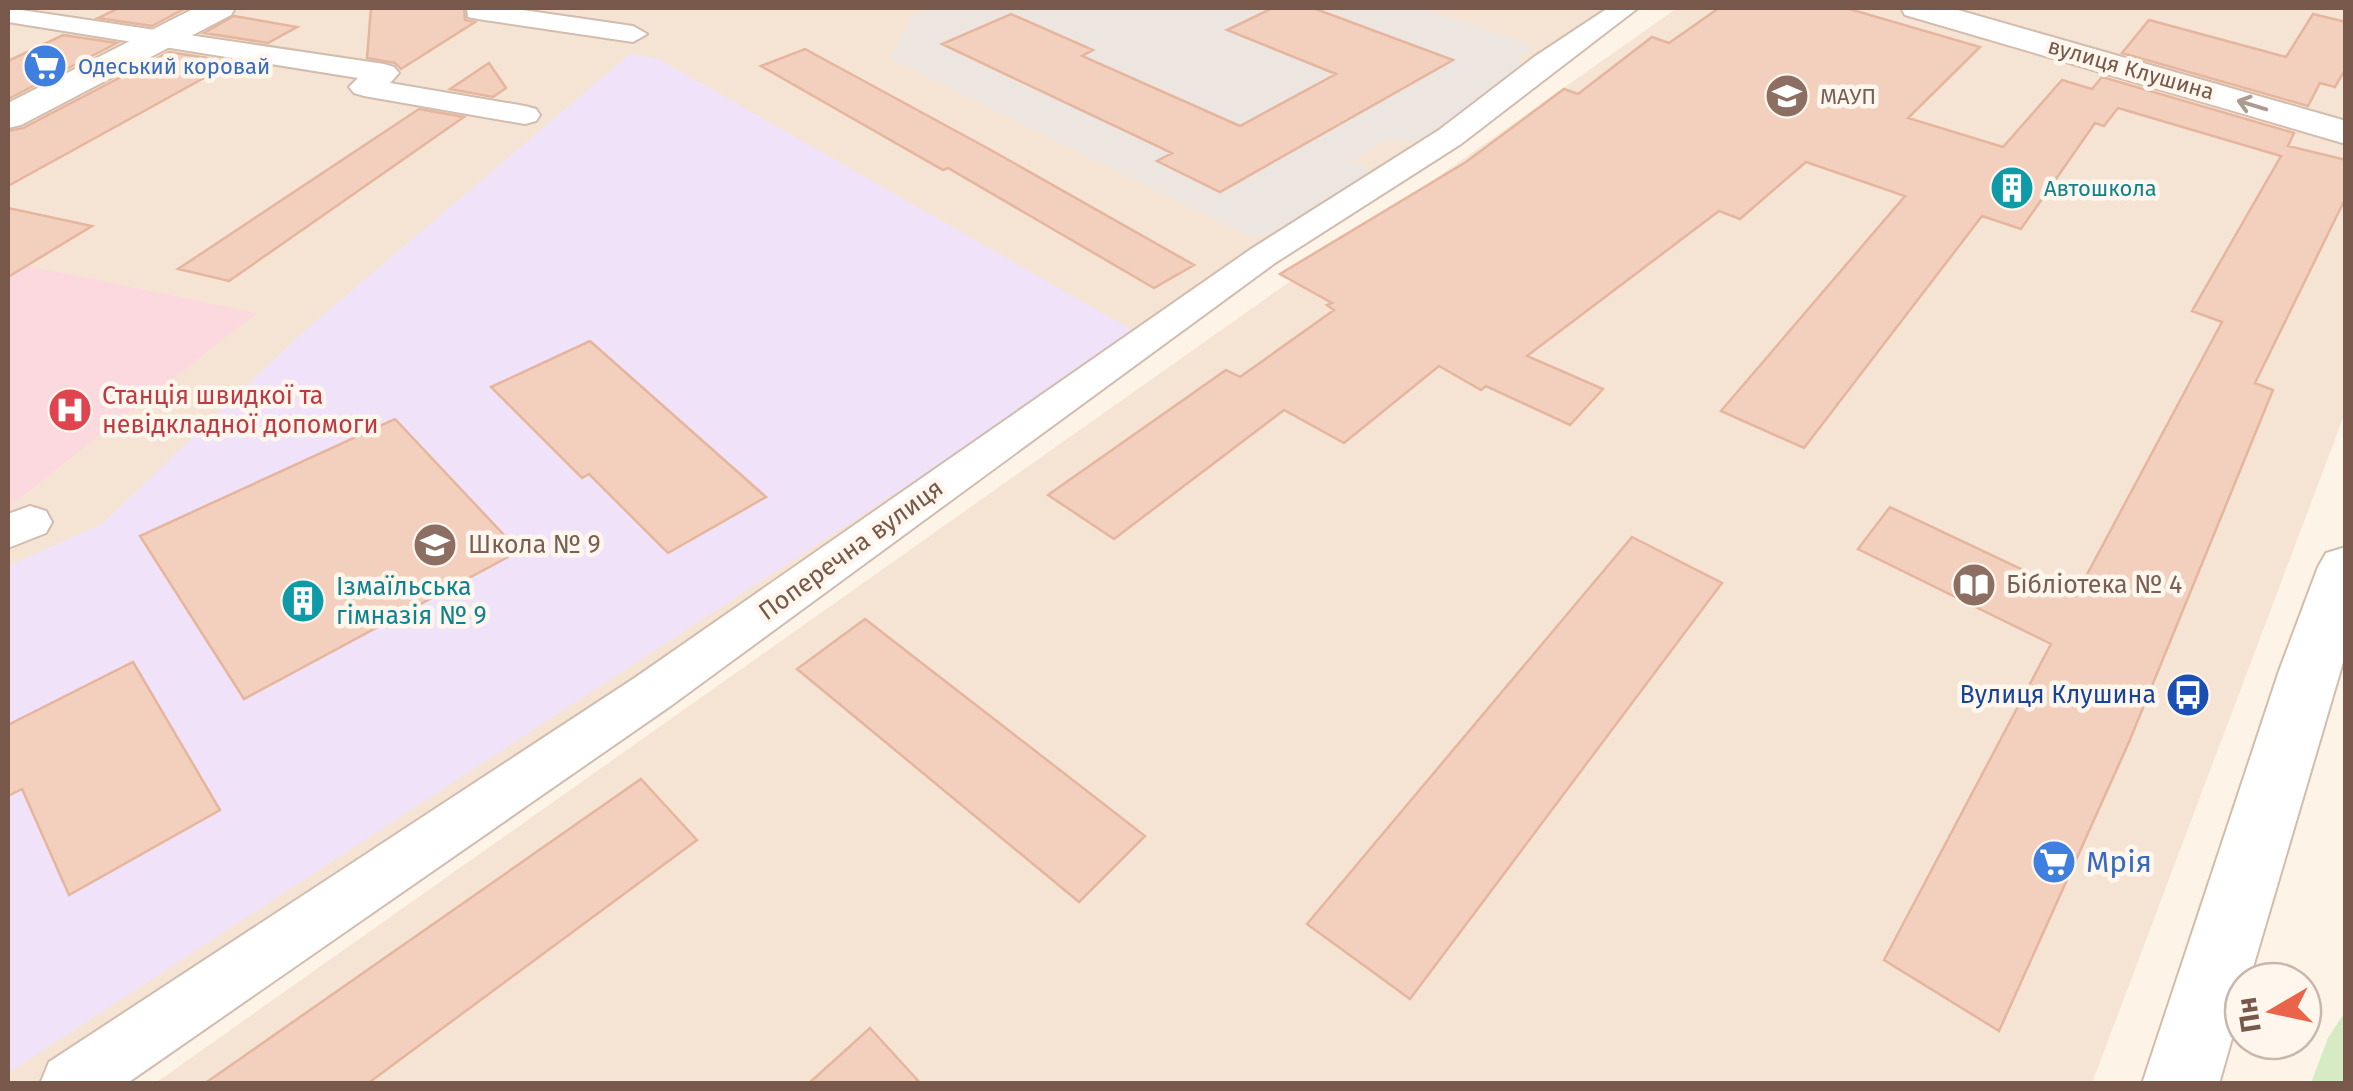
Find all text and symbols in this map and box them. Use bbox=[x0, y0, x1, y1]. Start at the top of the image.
street label: вулиця Клушина bbox=[2045, 32, 2217, 106]
supermarket icon: Одеський коровай bbox=[22, 43, 68, 89]
place label: Одеський коровай bbox=[78, 53, 270, 80]
school or university icon: МАУП bbox=[1764, 73, 1810, 119]
place label: МАУП bbox=[1820, 83, 1876, 110]
one-way arrow bbox=[2237, 95, 2268, 113]
building icon: Автошкола bbox=[1989, 165, 2035, 211]
place label: Автошкола bbox=[2044, 175, 2157, 202]
place label: Станція швидкої та невідкладної допомоги bbox=[102, 381, 379, 440]
hospital icon: Станція швидкої та невідкладної допомоги bbox=[47, 387, 93, 433]
street label: Поперечна вулиця bbox=[753, 473, 949, 627]
school or university icon: Школа № 9 bbox=[412, 522, 458, 568]
place label: Школа № 9 bbox=[468, 530, 601, 560]
library icon: Бібліотека № 4 bbox=[1951, 562, 1997, 608]
place label: Бібліотека № 4 bbox=[2006, 570, 2182, 600]
place label: Ізмаїльська гімназія № 9 bbox=[336, 572, 487, 631]
building icon: Ізмаїльська гімназія № 9 bbox=[280, 578, 326, 624]
bus stop icon: Вулиця Клушина bbox=[2165, 672, 2211, 718]
place label: Вулиця Клушина bbox=[1960, 680, 2156, 710]
supermarket icon: Мрія bbox=[2031, 839, 2077, 885]
place label: Мрія bbox=[2086, 844, 2152, 880]
north arrow bbox=[2223, 961, 2323, 1061]
text: Пн bbox=[2230, 995, 2268, 1035]

